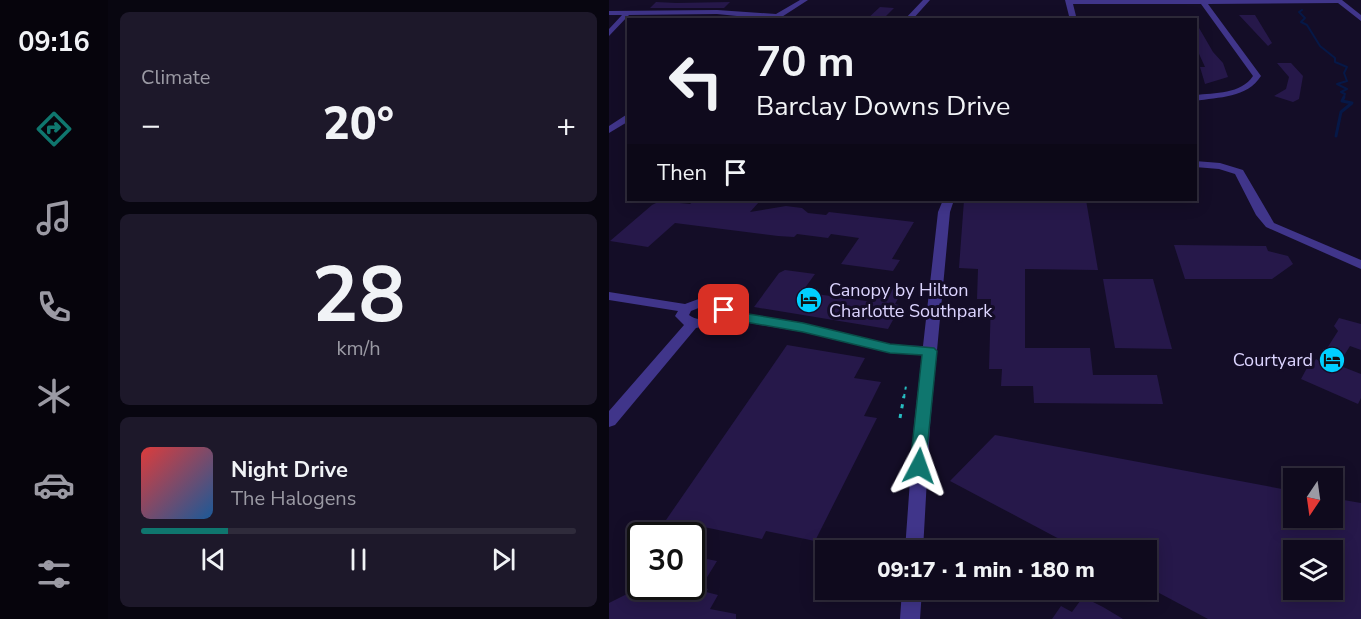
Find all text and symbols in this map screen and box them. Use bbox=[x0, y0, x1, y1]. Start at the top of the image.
text: 09:16 bbox=[18, 24, 90, 61]
text: 70 m bbox=[756, 34, 855, 91]
icon: left bbox=[657, 42, 735, 120]
text: Climate bbox=[141, 64, 210, 91]
text: Barclay Downs Drive bbox=[756, 88, 1010, 125]
text: 20° bbox=[323, 94, 394, 155]
text: − bbox=[141, 103, 161, 148]
text: + bbox=[556, 103, 576, 148]
icon: directions bbox=[33, 108, 75, 150]
icon: arrive bbox=[719, 156, 752, 189]
text: Then bbox=[657, 158, 707, 188]
icon: music bbox=[33, 197, 75, 239]
text: 28 bbox=[312, 242, 405, 349]
place label: Canopy by Hilton Charlotte Southpark bbox=[829, 278, 993, 323]
pin bbox=[698, 284, 749, 335]
hotel icon: Canopy by Hilton Charlotte Southpark bbox=[794, 285, 824, 315]
icon: phone bbox=[33, 286, 75, 328]
icon: arrive bbox=[707, 293, 740, 326]
text: km/h bbox=[336, 335, 381, 362]
hotel icon: Courtyard bbox=[1317, 345, 1347, 375]
place label: Courtyard bbox=[1233, 348, 1313, 372]
icon: climate bbox=[33, 375, 75, 417]
position arrow bbox=[887, 434, 951, 498]
text: Night Drive bbox=[231, 455, 348, 485]
icon: car bbox=[33, 464, 75, 506]
north arrow bbox=[1283, 468, 1343, 528]
map controls bbox=[1283, 468, 1343, 600]
text: The Halogens bbox=[231, 485, 356, 512]
speed limit sign: 30 bbox=[627, 522, 705, 600]
button: layers bbox=[1283, 540, 1343, 600]
icon: previous bbox=[197, 543, 230, 576]
icon: pause bbox=[342, 543, 375, 576]
icon: next bbox=[487, 543, 520, 576]
icon: filters bbox=[33, 553, 75, 595]
text: 09:17 · 1 min · 180 m bbox=[877, 555, 1095, 585]

